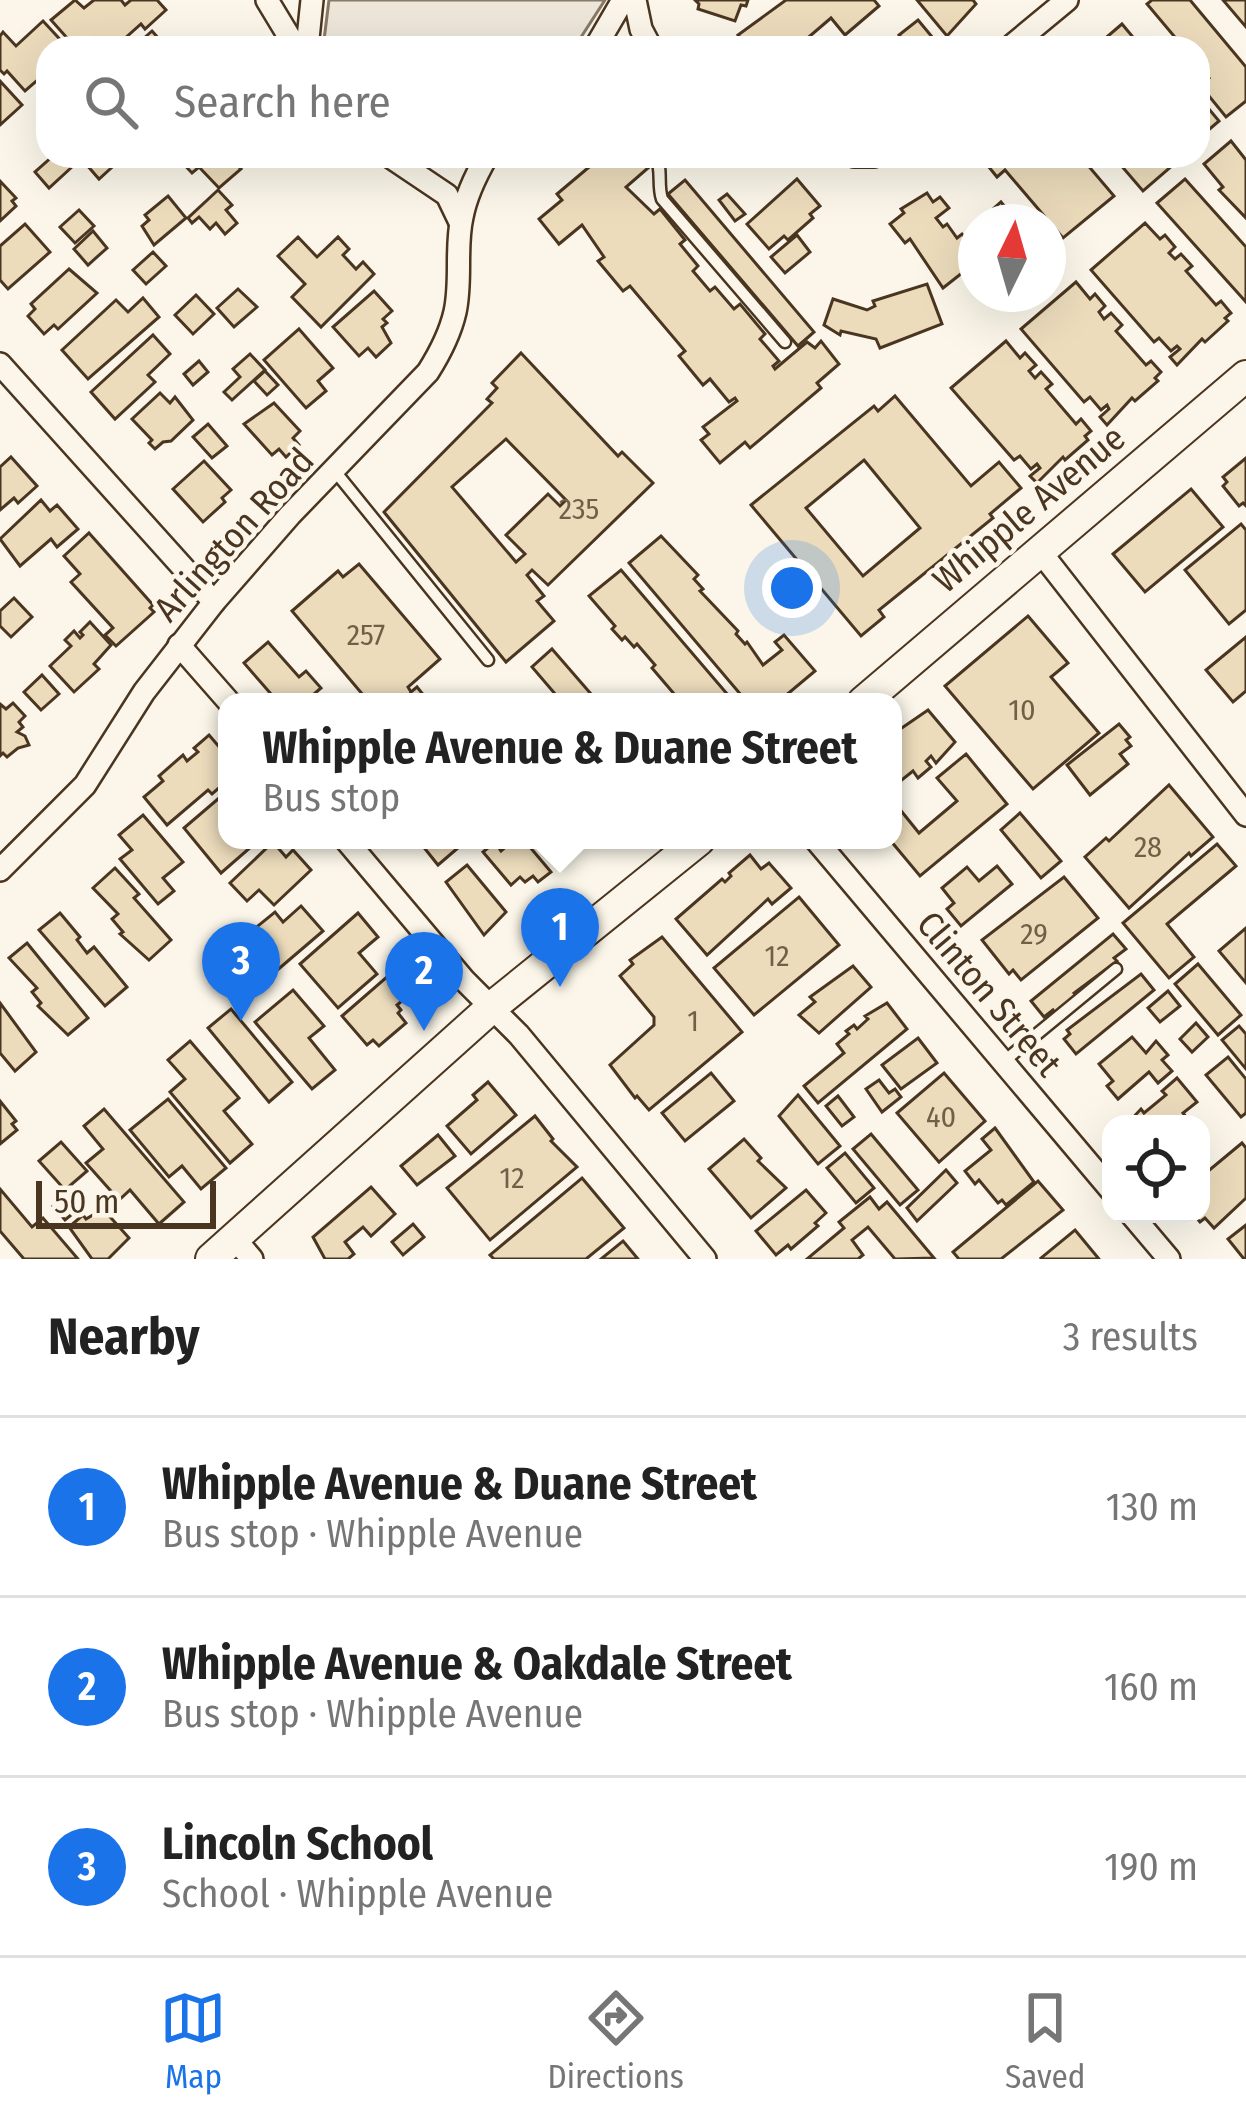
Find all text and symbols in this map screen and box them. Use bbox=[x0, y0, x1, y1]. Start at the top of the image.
search box bbox=[36, 36, 1210, 168]
icon: search bbox=[78, 69, 144, 135]
text: Search here bbox=[174, 75, 391, 129]
north arrow bbox=[958, 204, 1066, 312]
street label: Whipple Avenue bbox=[924, 416, 1134, 602]
street label: Arlington Road bbox=[145, 439, 323, 631]
house number: 235 bbox=[559, 491, 599, 527]
your location bbox=[762, 558, 822, 618]
house number: 257 bbox=[347, 617, 385, 653]
house number: 10 bbox=[1008, 692, 1036, 728]
popup bbox=[218, 693, 902, 849]
text: Whipple Avenue & Duane Street bbox=[263, 721, 857, 775]
text: Bus stop bbox=[263, 775, 400, 821]
house number: 28 bbox=[1134, 829, 1162, 865]
pin: 1 bbox=[521, 888, 599, 987]
street label: Clinton Street bbox=[907, 903, 1071, 1086]
house number: 29 bbox=[1020, 916, 1048, 952]
pin: 3 bbox=[202, 922, 280, 1021]
pin: 2 bbox=[385, 932, 463, 1031]
house number: 12 bbox=[765, 938, 789, 974]
house number: 1 bbox=[687, 1003, 699, 1039]
house number: 40 bbox=[926, 1099, 956, 1135]
map controls bbox=[1102, 1115, 1210, 1223]
button: locate bbox=[1102, 1115, 1210, 1223]
house number: 12 bbox=[500, 1160, 524, 1196]
scale bar bbox=[36, 1175, 216, 1228]
text: 50 m bbox=[54, 1182, 119, 1222]
text: Nearby bbox=[48, 1306, 200, 1368]
text: 3 results bbox=[1063, 1314, 1198, 1360]
text: Whipple Avenue & Duane Street bbox=[162, 1457, 757, 1511]
text: 1 bbox=[79, 1484, 95, 1530]
text: 130 m bbox=[1106, 1484, 1198, 1530]
text: Bus stop · Whipple Avenue bbox=[162, 1511, 583, 1557]
text: Whipple Avenue & Oakdale Street bbox=[162, 1637, 792, 1691]
text: 2 bbox=[78, 1664, 96, 1710]
text: 160 m bbox=[1104, 1664, 1198, 1710]
text: Bus stop · Whipple Avenue bbox=[162, 1691, 583, 1737]
text: Lincoln School bbox=[162, 1817, 433, 1871]
text: 3 bbox=[78, 1844, 96, 1890]
text: 190 m bbox=[1104, 1844, 1198, 1890]
text: School · Whipple Avenue bbox=[162, 1871, 553, 1917]
tab: Map bbox=[160, 1985, 226, 2097]
tab: Directions bbox=[547, 1985, 684, 2097]
tab: Saved bbox=[1005, 1985, 1085, 2097]

